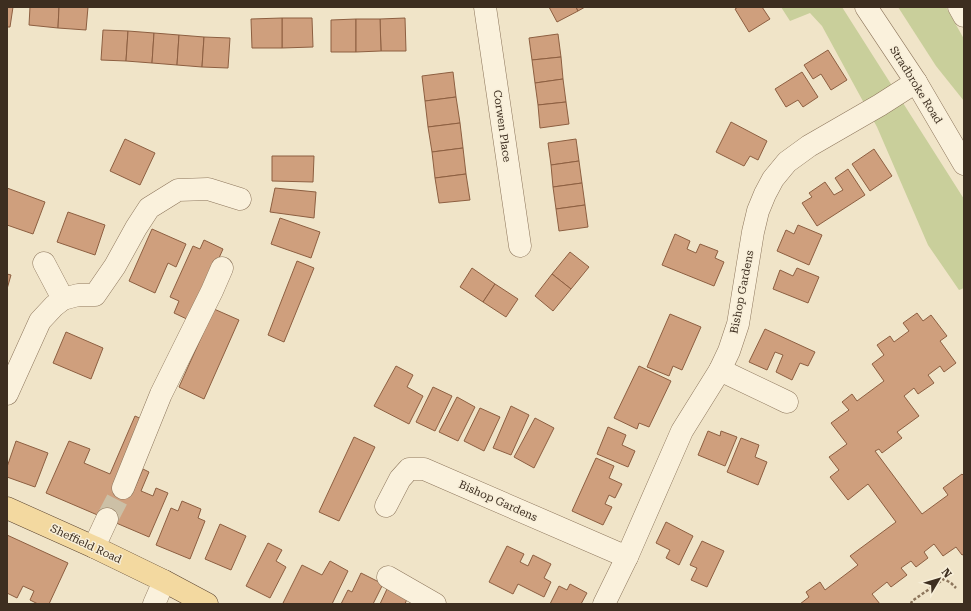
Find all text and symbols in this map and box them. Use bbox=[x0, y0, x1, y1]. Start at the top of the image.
street label: Stradbroke Road bbox=[887, 44, 945, 126]
street label: Corwen Place bbox=[491, 89, 513, 163]
street label: Bishop Gardens bbox=[728, 249, 756, 335]
street label: Bishop Gardens bbox=[457, 478, 539, 524]
street label: Sheffield Road bbox=[48, 522, 124, 566]
north arrow bbox=[919, 559, 959, 599]
text: N bbox=[939, 566, 955, 581]

